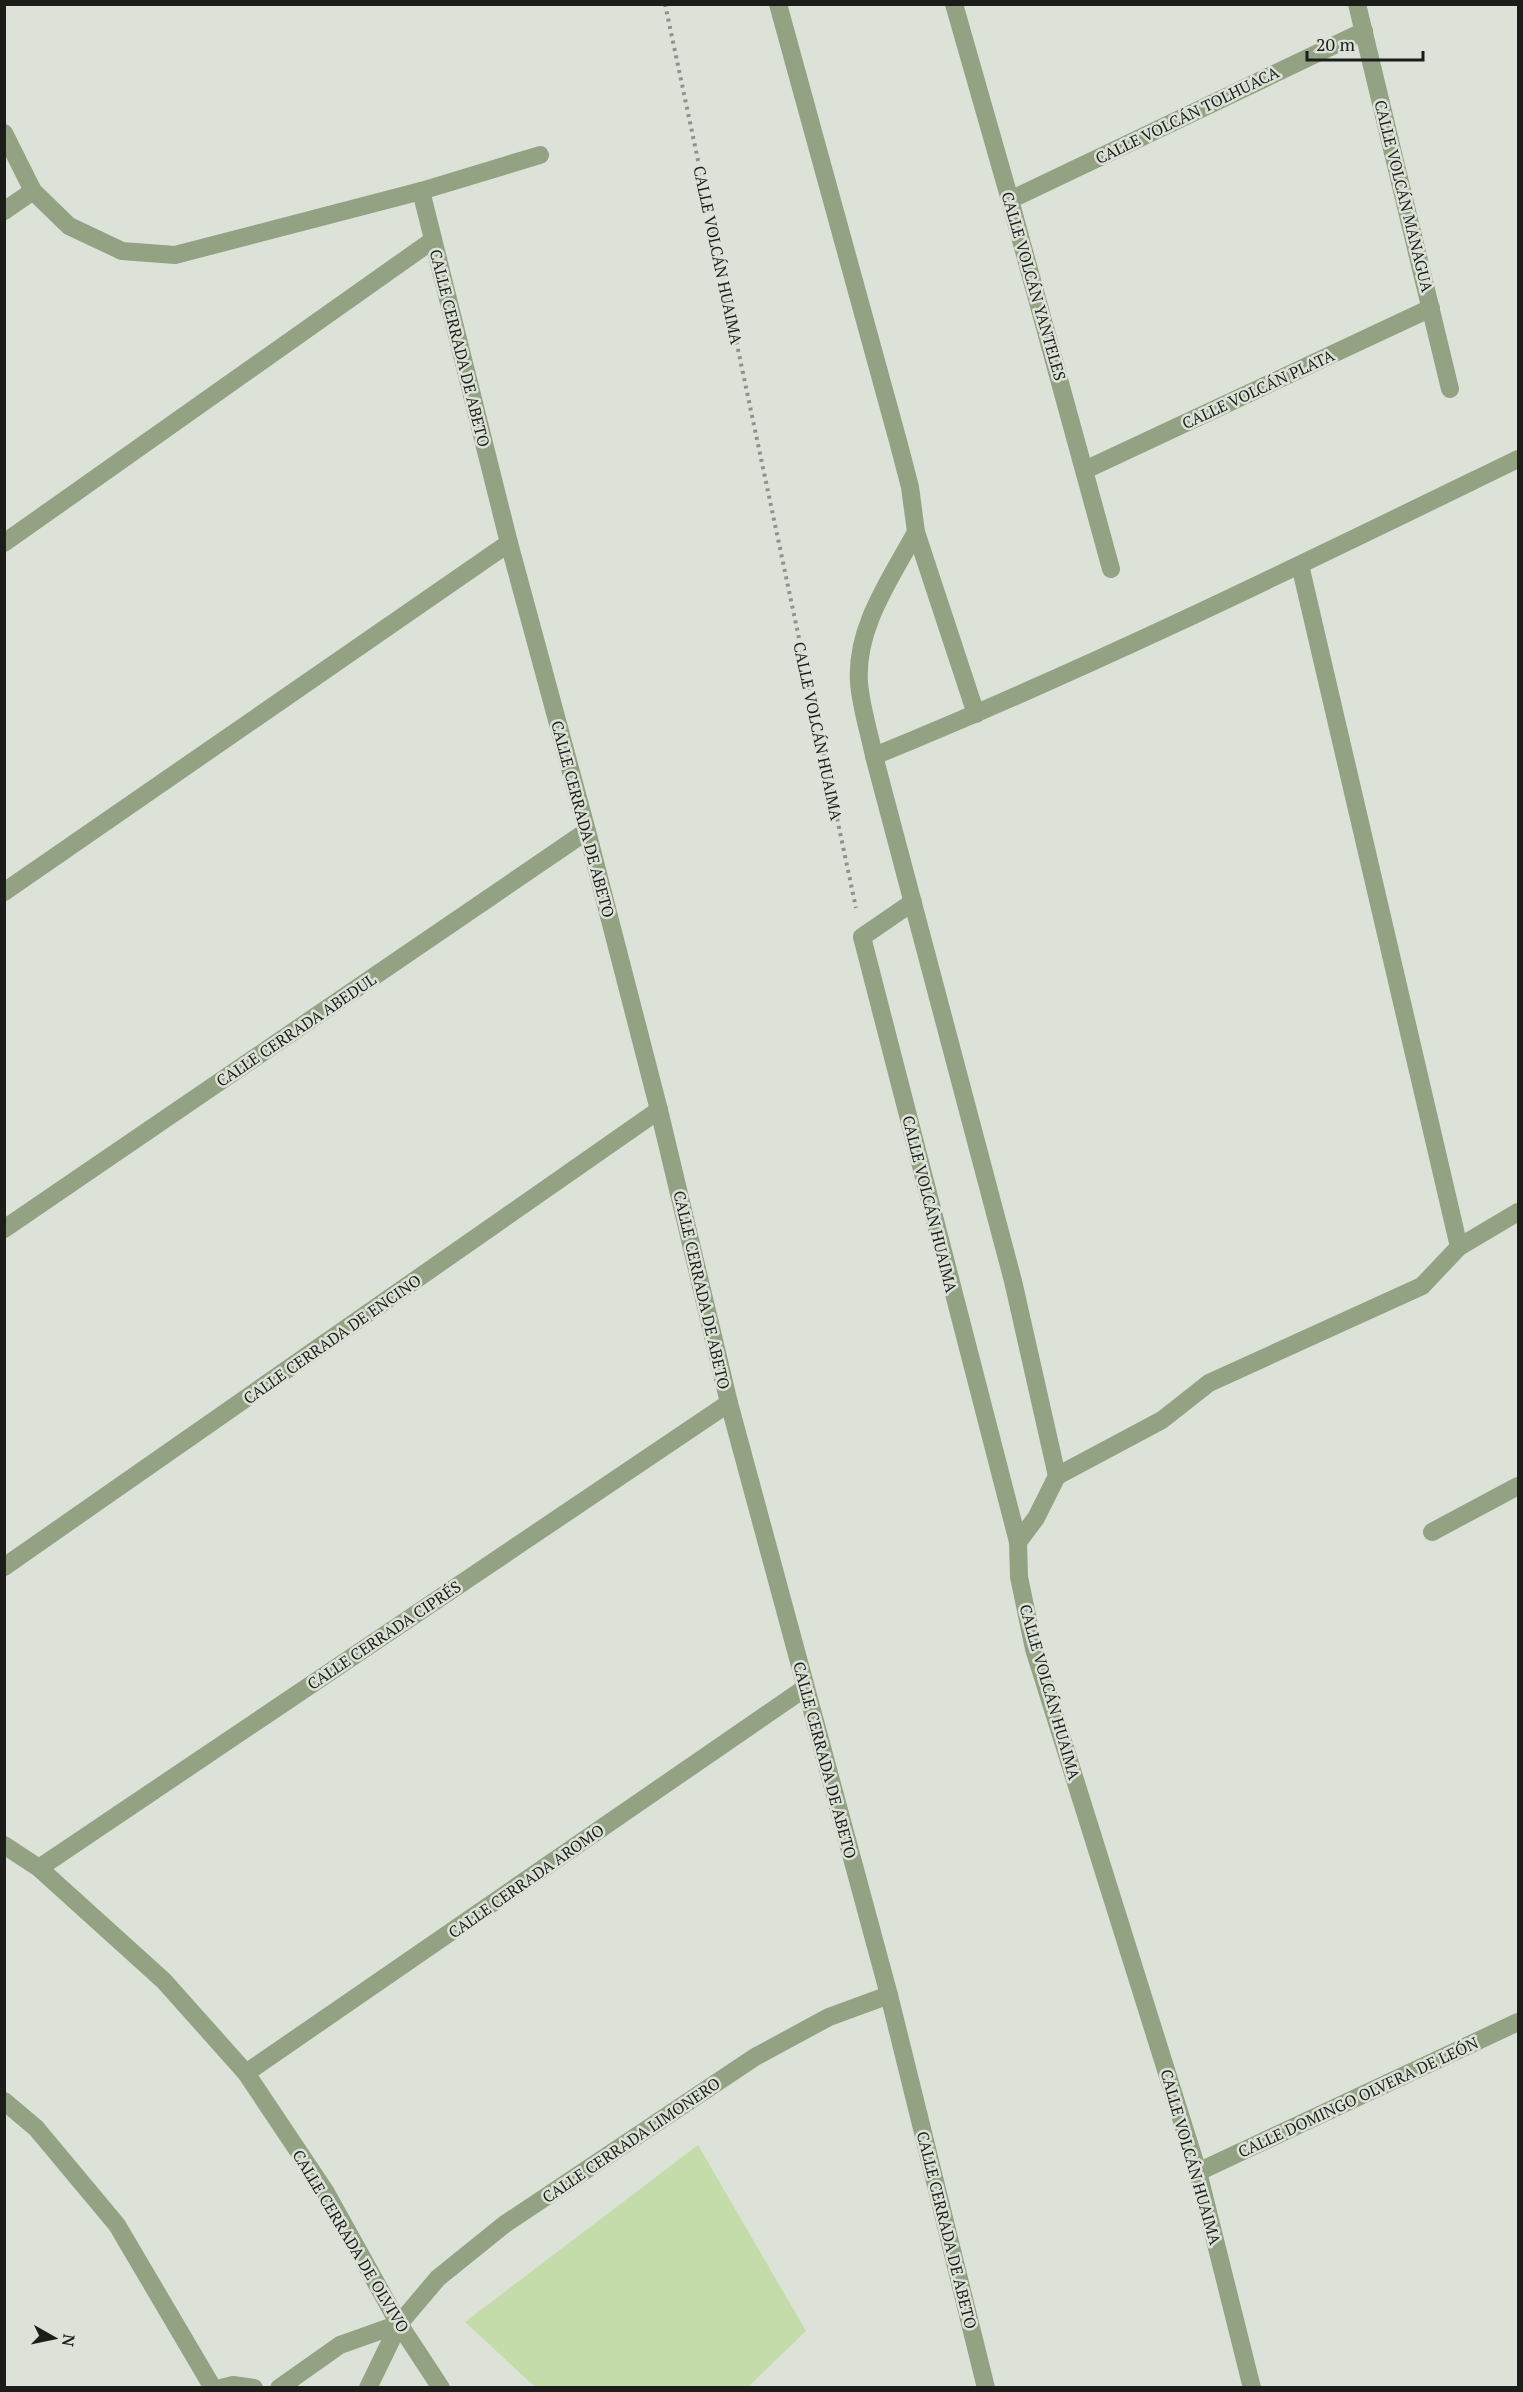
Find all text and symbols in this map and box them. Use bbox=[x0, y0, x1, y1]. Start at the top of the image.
scale bar bbox=[1307, 24, 1422, 62]
text: 20 m bbox=[1316, 32, 1356, 56]
street label: CALLE VOLCÁN TOLHUACA bbox=[1092, 61, 1282, 169]
street label: CALLE VOLCÁN MANAGUA bbox=[1369, 98, 1439, 294]
street label: CALLE VOLCÁN HUAIMA bbox=[688, 164, 748, 346]
street label: CALLE VOLCÁN YANTELES bbox=[996, 189, 1072, 383]
street label: CALLE CERRADA DE ABETO bbox=[425, 247, 495, 449]
street label: CALLE VOLCÁN PLATA bbox=[1178, 344, 1338, 434]
street label: CALLE VOLCÁN HUAIMA bbox=[788, 640, 848, 822]
street label: CALLE CERRADA DE ABETO bbox=[546, 718, 620, 920]
street label: CALLE CERRADA ABEDUL bbox=[212, 968, 380, 1092]
street label: CALLE VOLCÁN HUAIMA bbox=[897, 1113, 963, 1295]
street label: CALLE CERRADA DE ABETO bbox=[668, 1189, 736, 1391]
street label: CALLE CERRADA DE ENCINO bbox=[239, 1269, 425, 1409]
street label: CALLE CERRADA CIPRÉS bbox=[303, 1575, 465, 1695]
street label: CALLE VOLCÁN HUAIMA bbox=[1014, 1602, 1086, 1783]
street label: CALLE CERRADA DE ABETO bbox=[788, 1659, 862, 1861]
street label: CALLE CERRADA AROMO bbox=[444, 1819, 608, 1943]
street label: CALLE DOMINGO OLVERA DE LEÓN bbox=[1234, 2031, 1482, 2163]
street label: CALLE VOLCÁN HUAIMA bbox=[1155, 2067, 1227, 2248]
street label: CALLE CERRADA LIMONERO bbox=[538, 2072, 724, 2208]
street label: CALLE CERRADA DE ABETO bbox=[912, 2129, 982, 2331]
street label: CALLE CERRADA DE OLVIVO bbox=[288, 2145, 414, 2337]
north arrow bbox=[24, 2308, 84, 2368]
text: N bbox=[57, 2333, 81, 2348]

